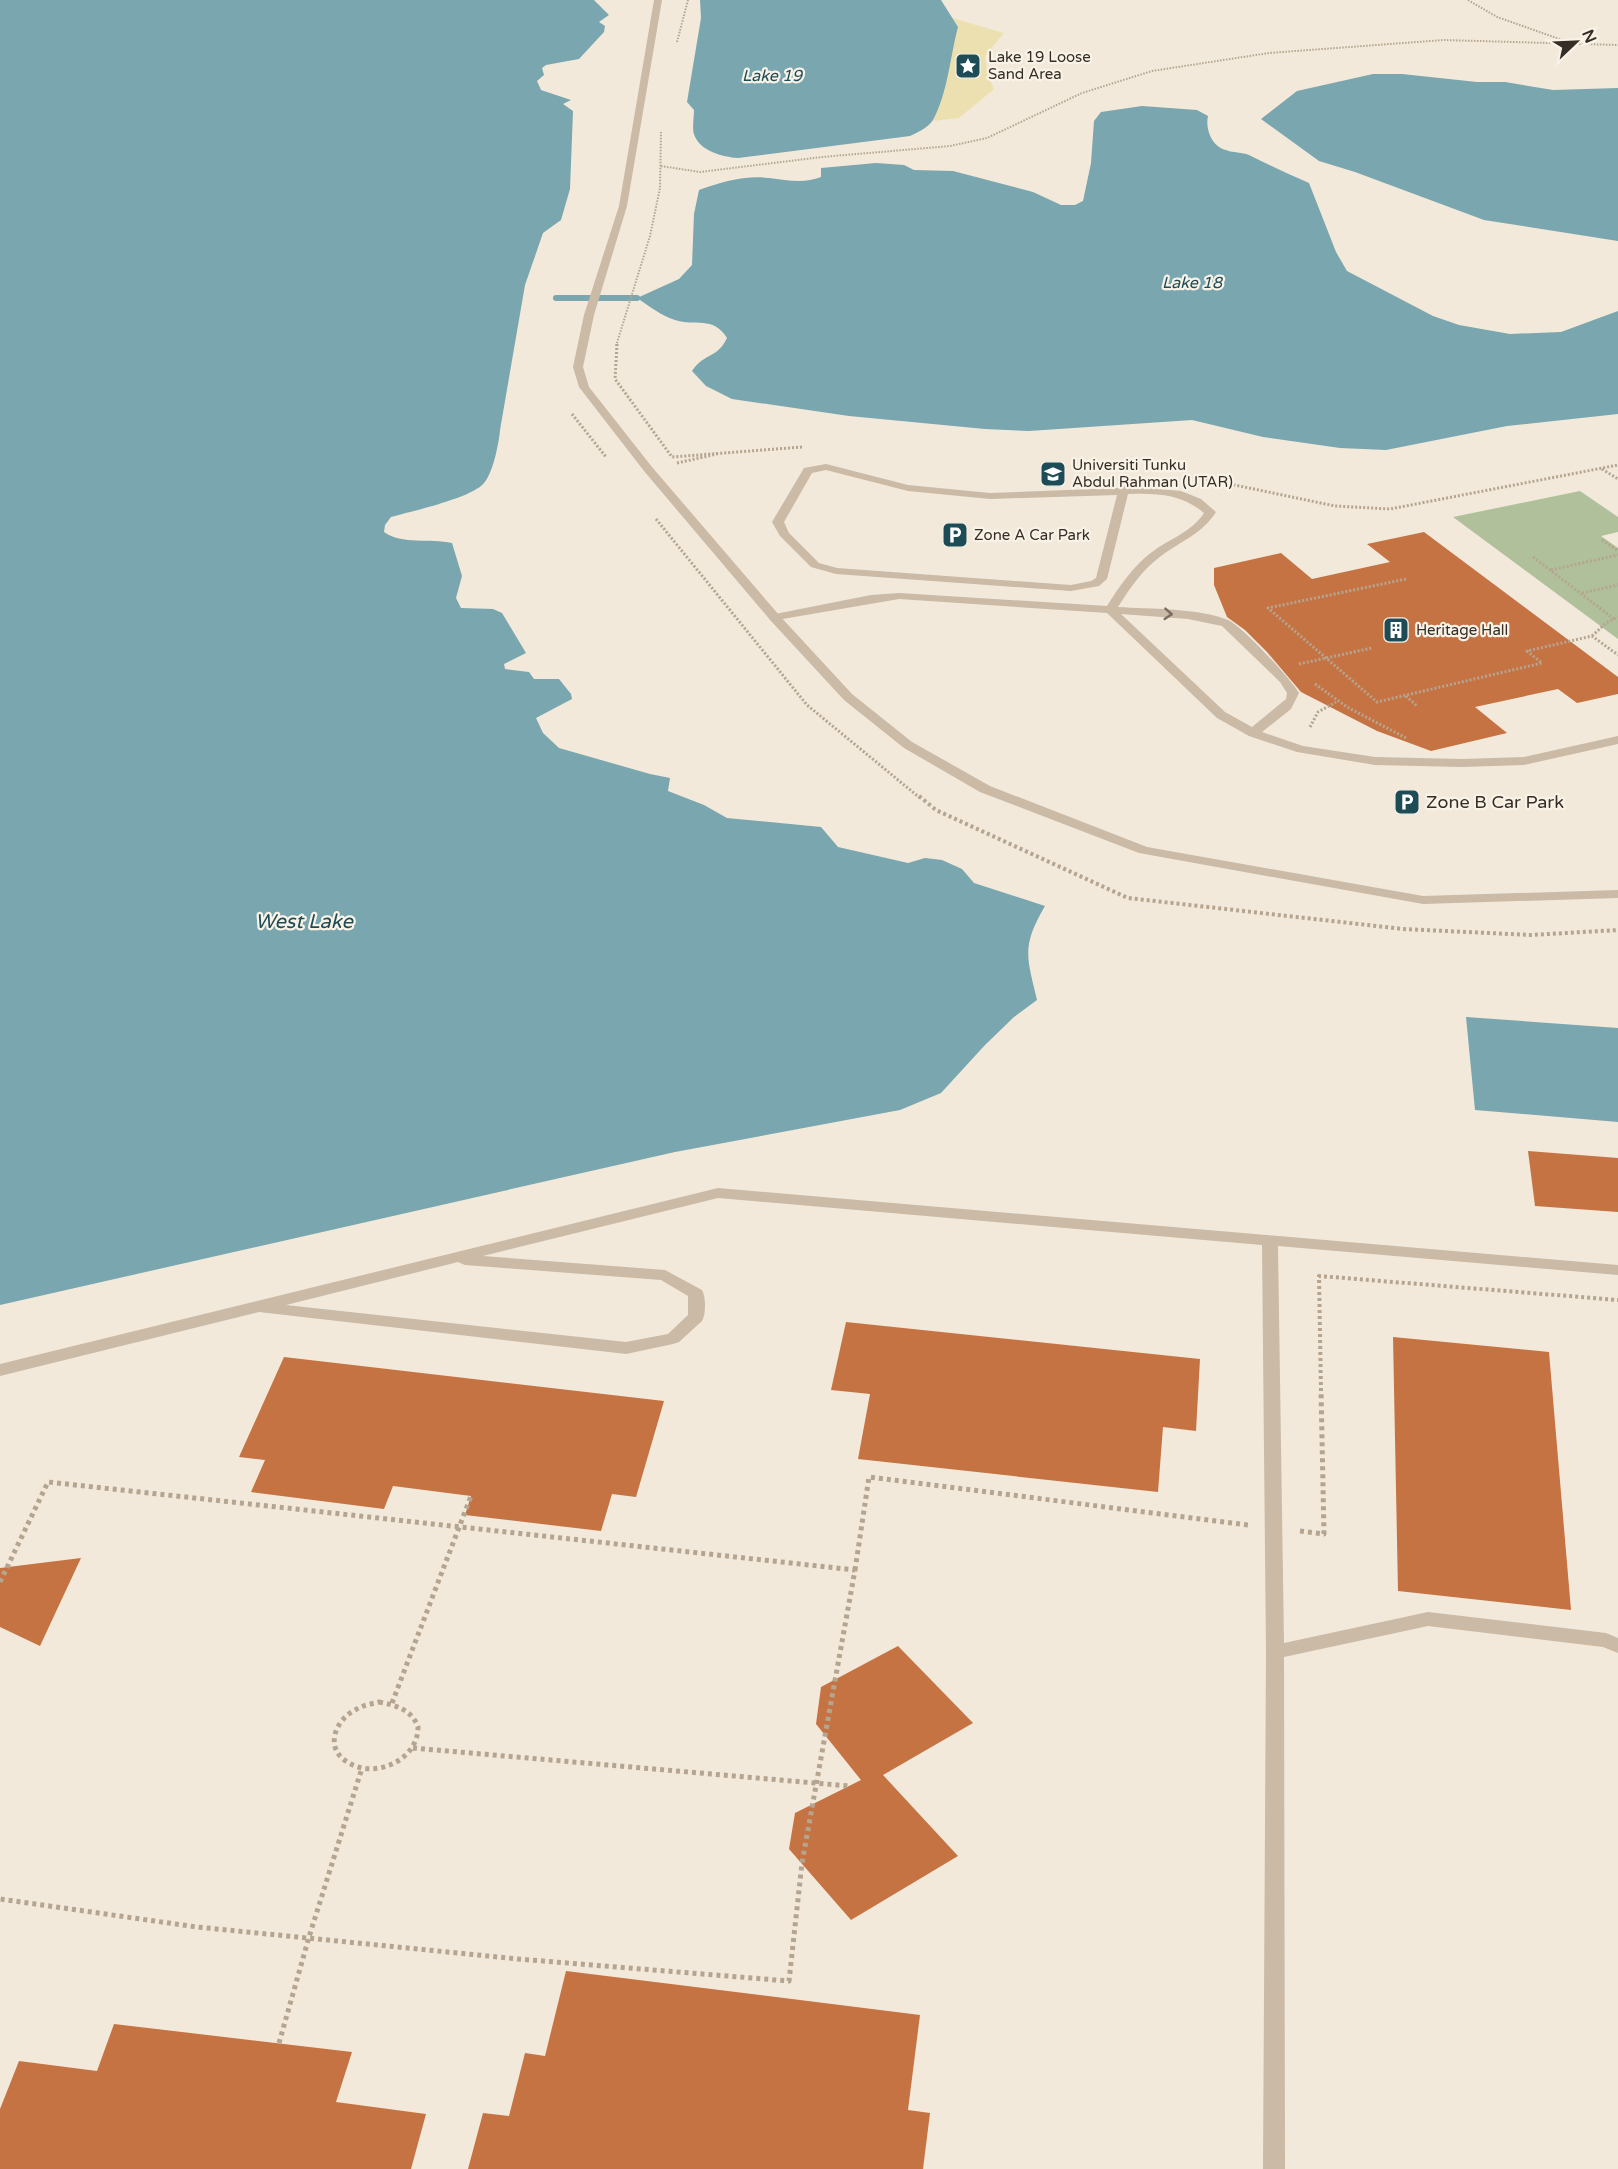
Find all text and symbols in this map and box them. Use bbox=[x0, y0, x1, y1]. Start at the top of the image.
north arrow bbox=[1546, 12, 1606, 72]
text: N bbox=[1577, 27, 1601, 46]
place label: Lake 19 Loose Sand Area bbox=[988, 48, 1091, 83]
place icon: Lake 19 Loose Sand Area bbox=[953, 51, 983, 81]
water label: Lake 19 bbox=[742, 66, 803, 86]
water label: Lake 18 bbox=[1162, 273, 1223, 293]
place label: Universiti Tunku Abdul Rahman (UTAR) bbox=[1072, 456, 1233, 491]
school or university icon: Universiti Tunku Abdul Rahman (UTAR) bbox=[1038, 459, 1068, 489]
parking icon: Zone A Car Park bbox=[940, 520, 970, 550]
place label: Zone A Car Park bbox=[974, 526, 1090, 544]
one-way arrow bbox=[1163, 607, 1172, 620]
building icon: Heritage Hall bbox=[1381, 615, 1411, 645]
place label: Heritage Hall bbox=[1416, 621, 1508, 639]
parking icon: Zone B Car Park bbox=[1392, 787, 1422, 817]
place label: Zone B Car Park bbox=[1426, 791, 1564, 813]
water label: West Lake bbox=[255, 910, 355, 934]

